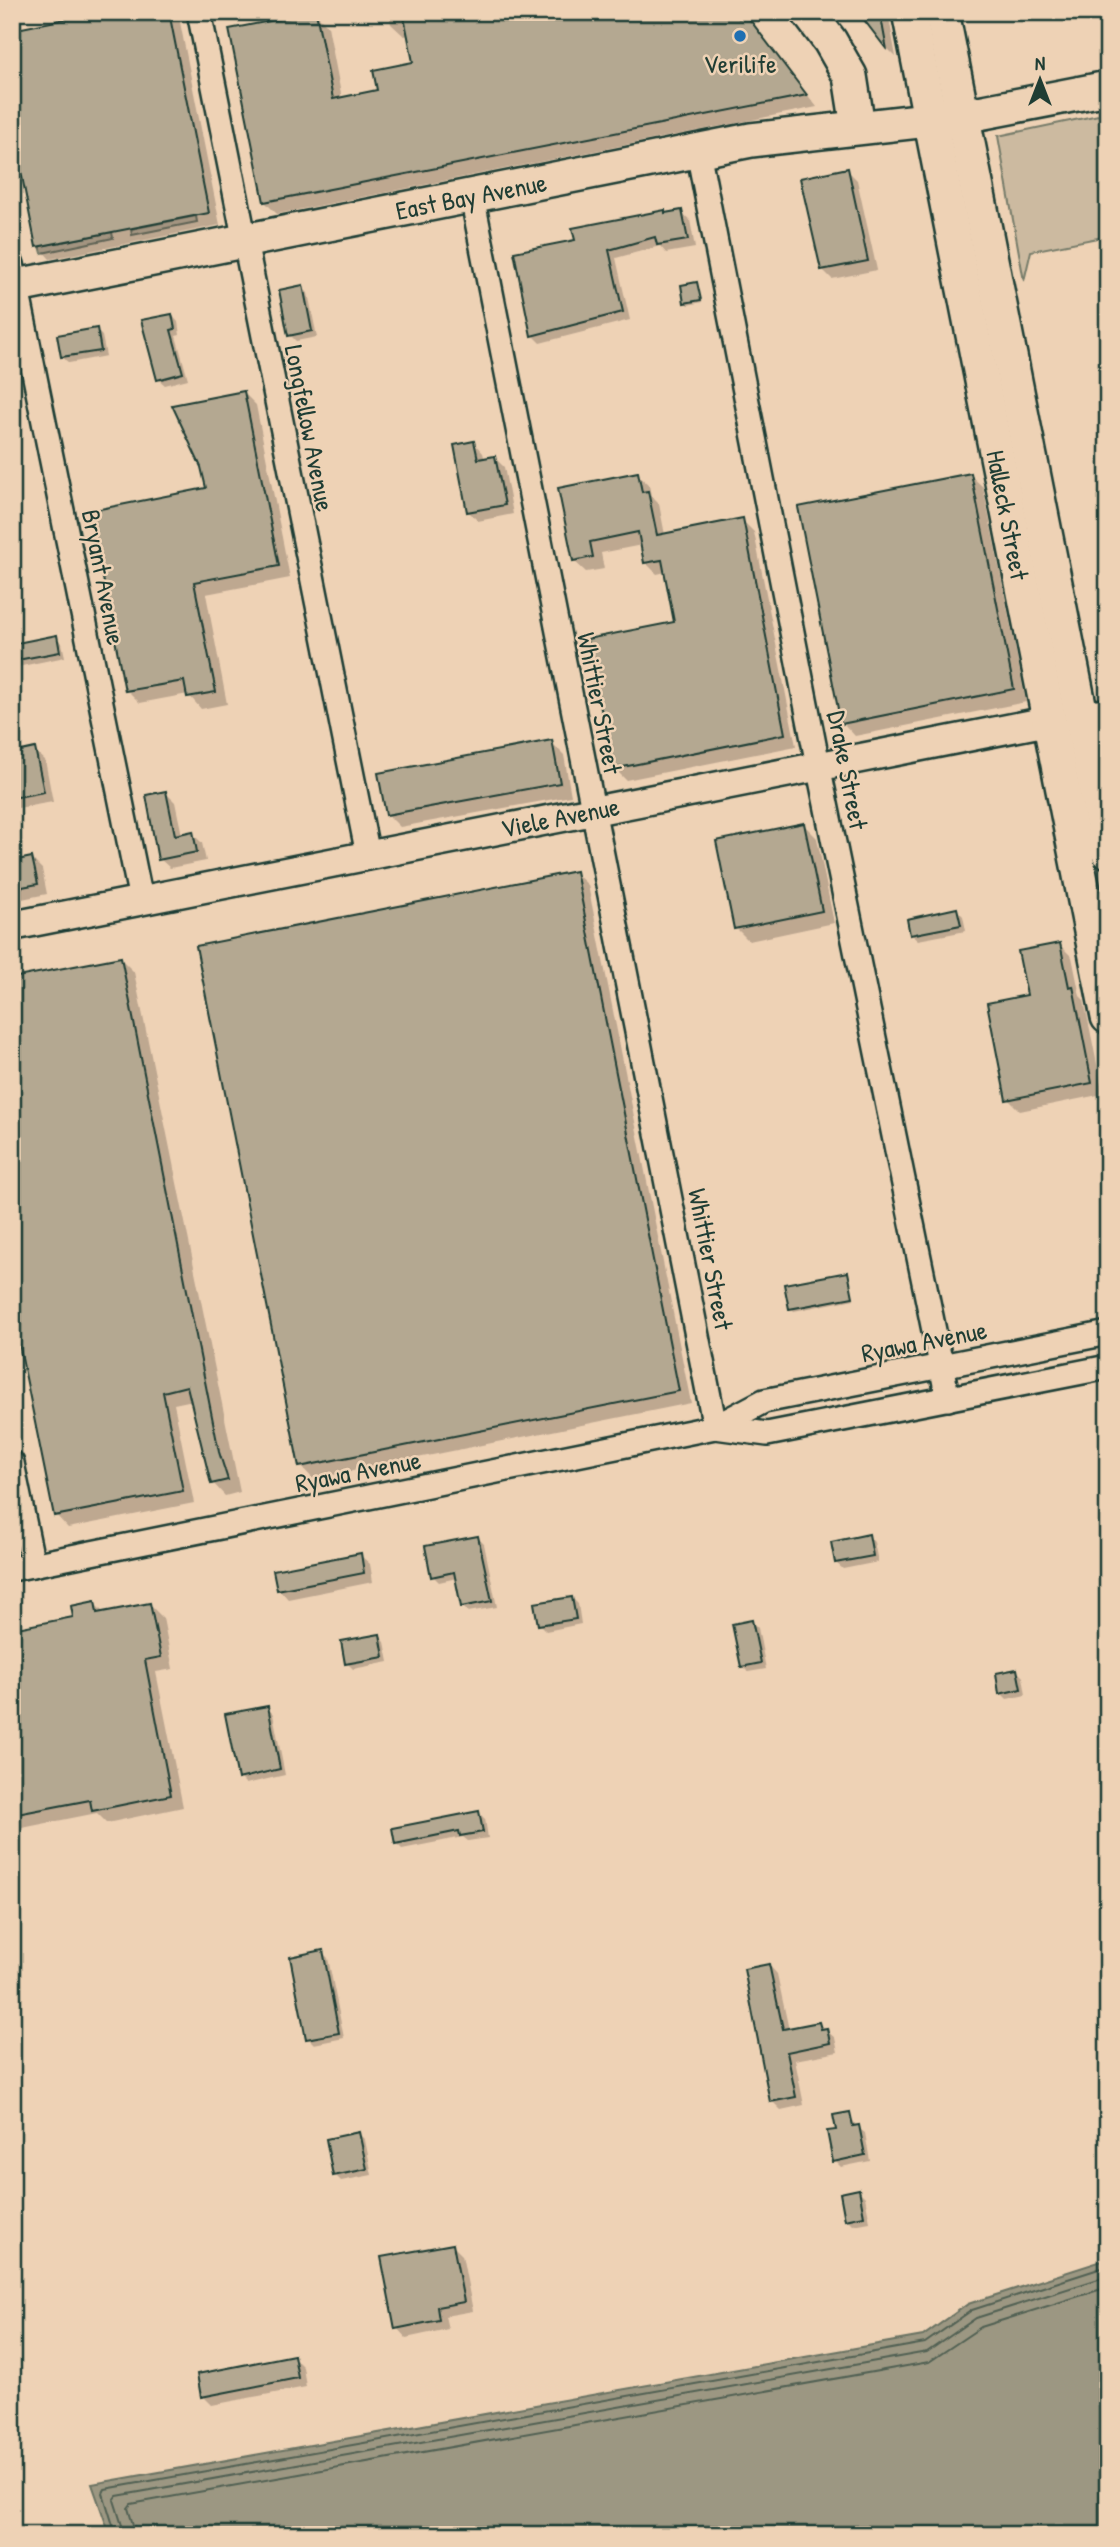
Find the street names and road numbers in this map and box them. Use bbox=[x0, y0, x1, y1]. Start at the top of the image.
street label: East Bay Avenue bbox=[393, 164, 549, 228]
street label: Longfellow Avenue bbox=[277, 342, 343, 514]
street label: Halleck Street bbox=[978, 447, 1038, 584]
street label: Bryant Avenue bbox=[74, 506, 134, 648]
street label: Whittier Street bbox=[569, 629, 631, 778]
street label: Drake Street bbox=[819, 708, 877, 833]
street label: Viele Avenue bbox=[498, 788, 622, 846]
street label: Whittier Street bbox=[680, 1185, 742, 1334]
street label: Ryawa Avenue bbox=[858, 1312, 990, 1370]
street label: Ryawa Avenue bbox=[292, 1442, 424, 1500]

